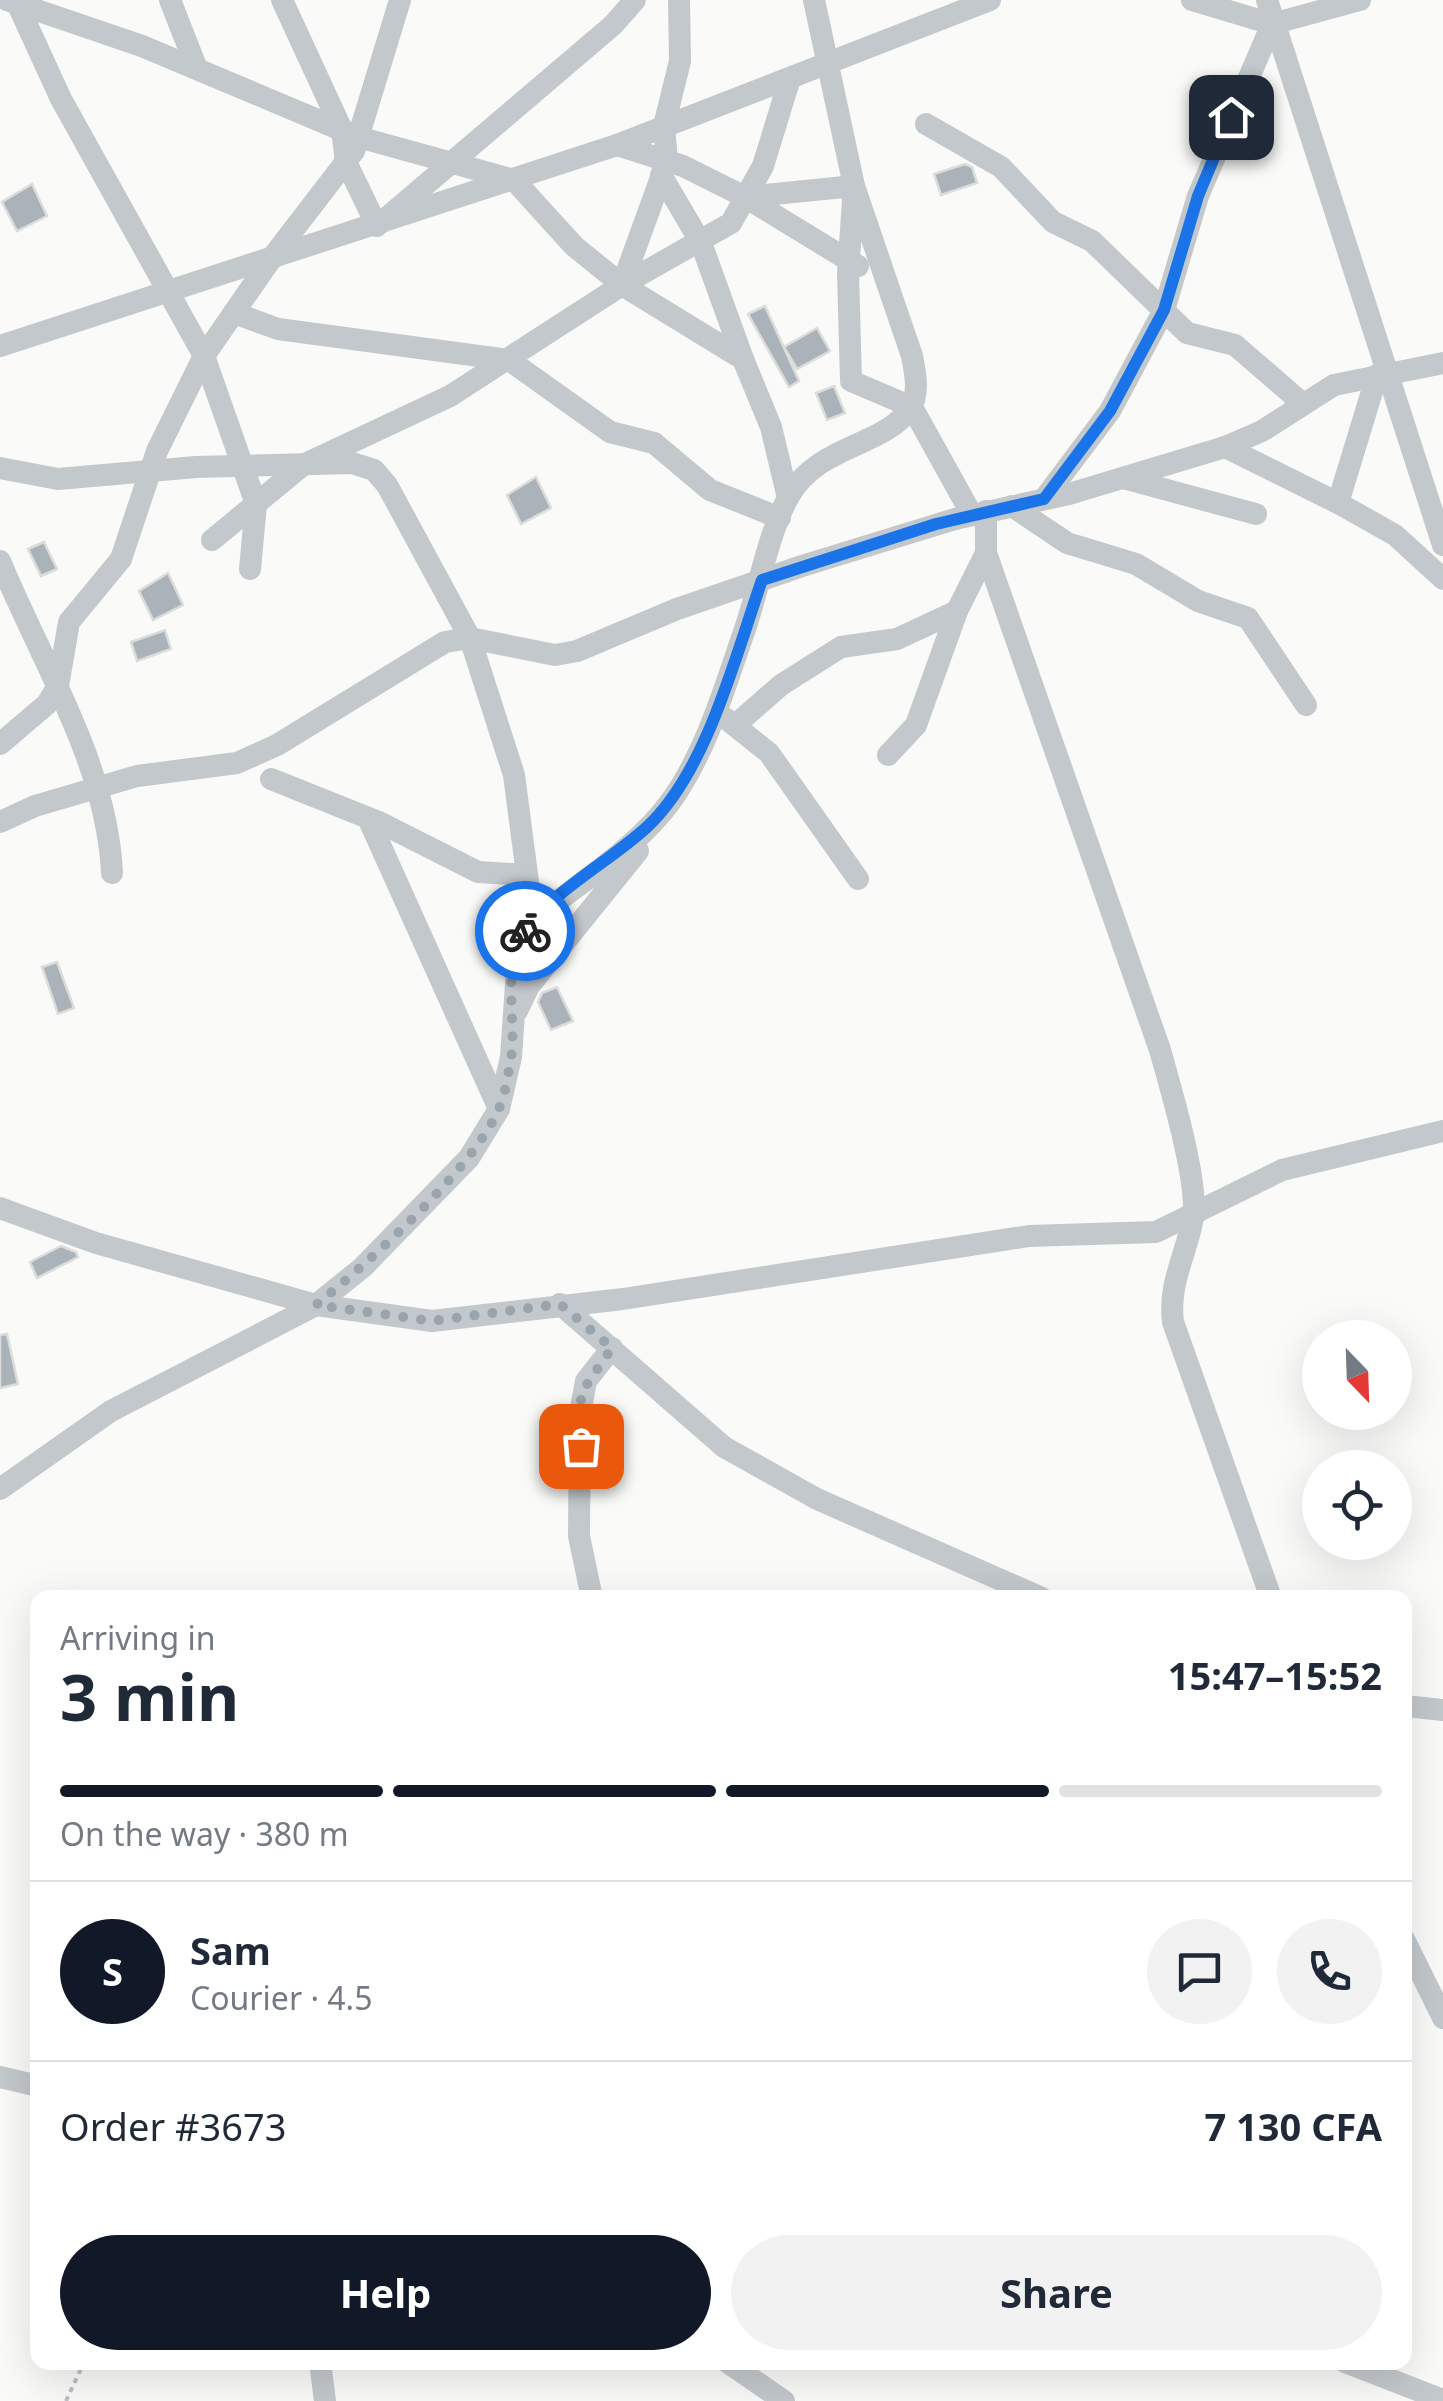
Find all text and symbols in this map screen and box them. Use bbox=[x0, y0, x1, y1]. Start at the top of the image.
pin bbox=[1189, 75, 1274, 160]
icon: home bbox=[1204, 90, 1259, 145]
courier bbox=[475, 881, 575, 981]
icon: bike bbox=[498, 904, 553, 959]
north arrow bbox=[1302, 1320, 1412, 1430]
map controls bbox=[1302, 1320, 1412, 1560]
pin bbox=[539, 1404, 624, 1489]
icon: bag bbox=[554, 1419, 609, 1474]
button: locate bbox=[1302, 1450, 1412, 1560]
text: Arriving in bbox=[60, 1616, 215, 1659]
text: 15:47–15:52 bbox=[1168, 1649, 1382, 1701]
text: 3 min bbox=[60, 1652, 239, 1740]
text: On the way · 380 m bbox=[60, 1812, 349, 1855]
button: chat bbox=[1147, 1919, 1252, 2024]
button: phone bbox=[1277, 1919, 1382, 2024]
text: Sam bbox=[190, 1924, 271, 1976]
text: S bbox=[102, 1945, 123, 1997]
text: Courier · 4.5 bbox=[190, 1976, 373, 2019]
text: Order #3673 bbox=[60, 2100, 286, 2152]
text: 7 130 CFA bbox=[1205, 2100, 1382, 2152]
button: Help bbox=[60, 2235, 711, 2350]
button: Share bbox=[731, 2235, 1382, 2350]

